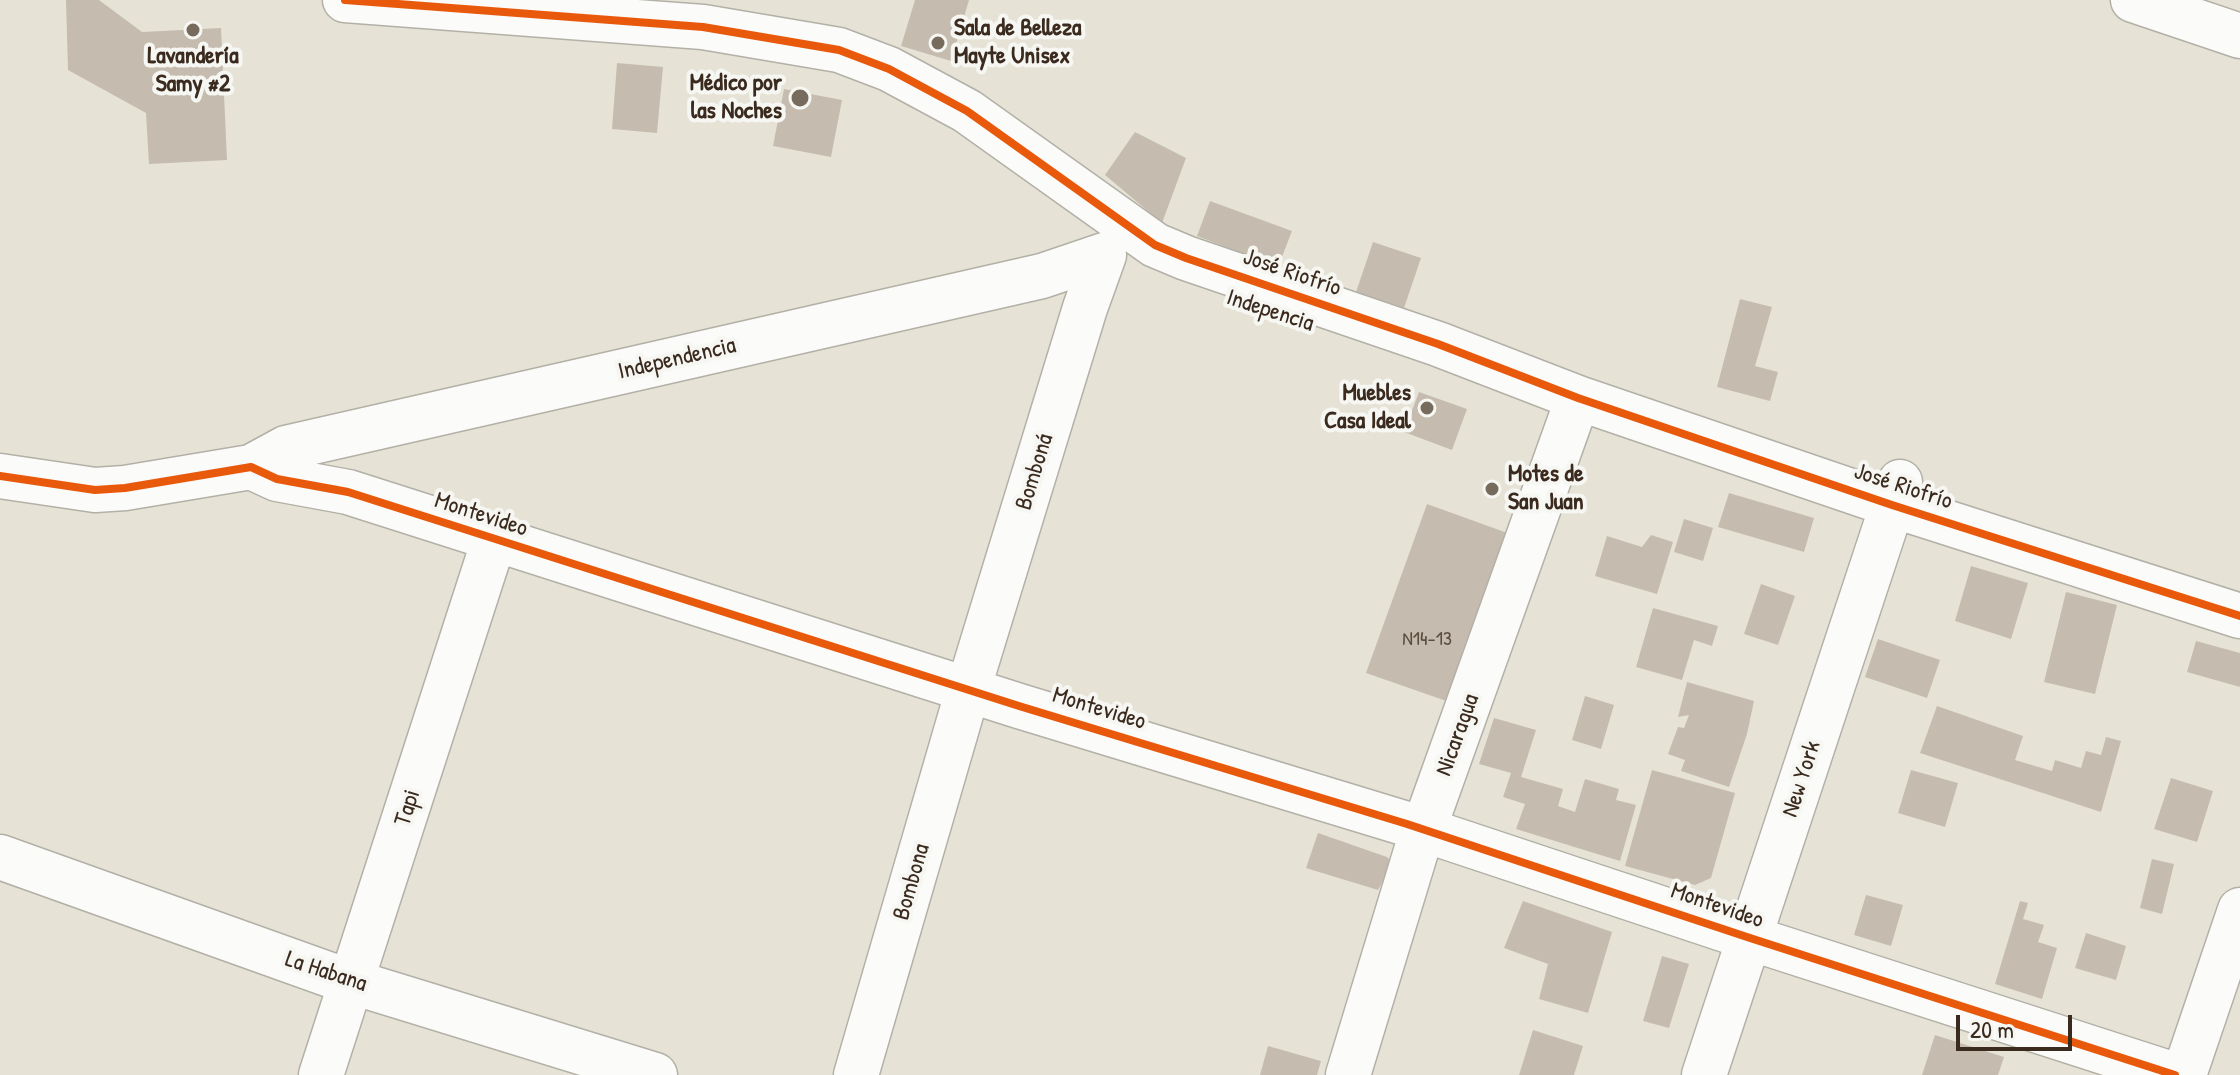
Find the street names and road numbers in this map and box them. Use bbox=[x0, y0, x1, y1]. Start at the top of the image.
street label: José Riofrío bbox=[1239, 243, 1345, 303]
street label: Indepencia bbox=[1223, 283, 1317, 339]
street label: Independencia bbox=[615, 331, 739, 387]
street label: Bomboná bbox=[1010, 431, 1060, 513]
street label: José Riofrío bbox=[1850, 458, 1956, 516]
street label: Montevideo bbox=[431, 486, 531, 544]
street label: Montevideo bbox=[1049, 681, 1149, 737]
street label: Nicaragua bbox=[1430, 690, 1486, 780]
street label: New York bbox=[1776, 737, 1828, 821]
street label: Tapi bbox=[389, 786, 427, 830]
street label: Bombona bbox=[887, 841, 937, 923]
street label: Montevideo bbox=[1667, 877, 1767, 935]
street label: La Habana bbox=[282, 945, 370, 999]

